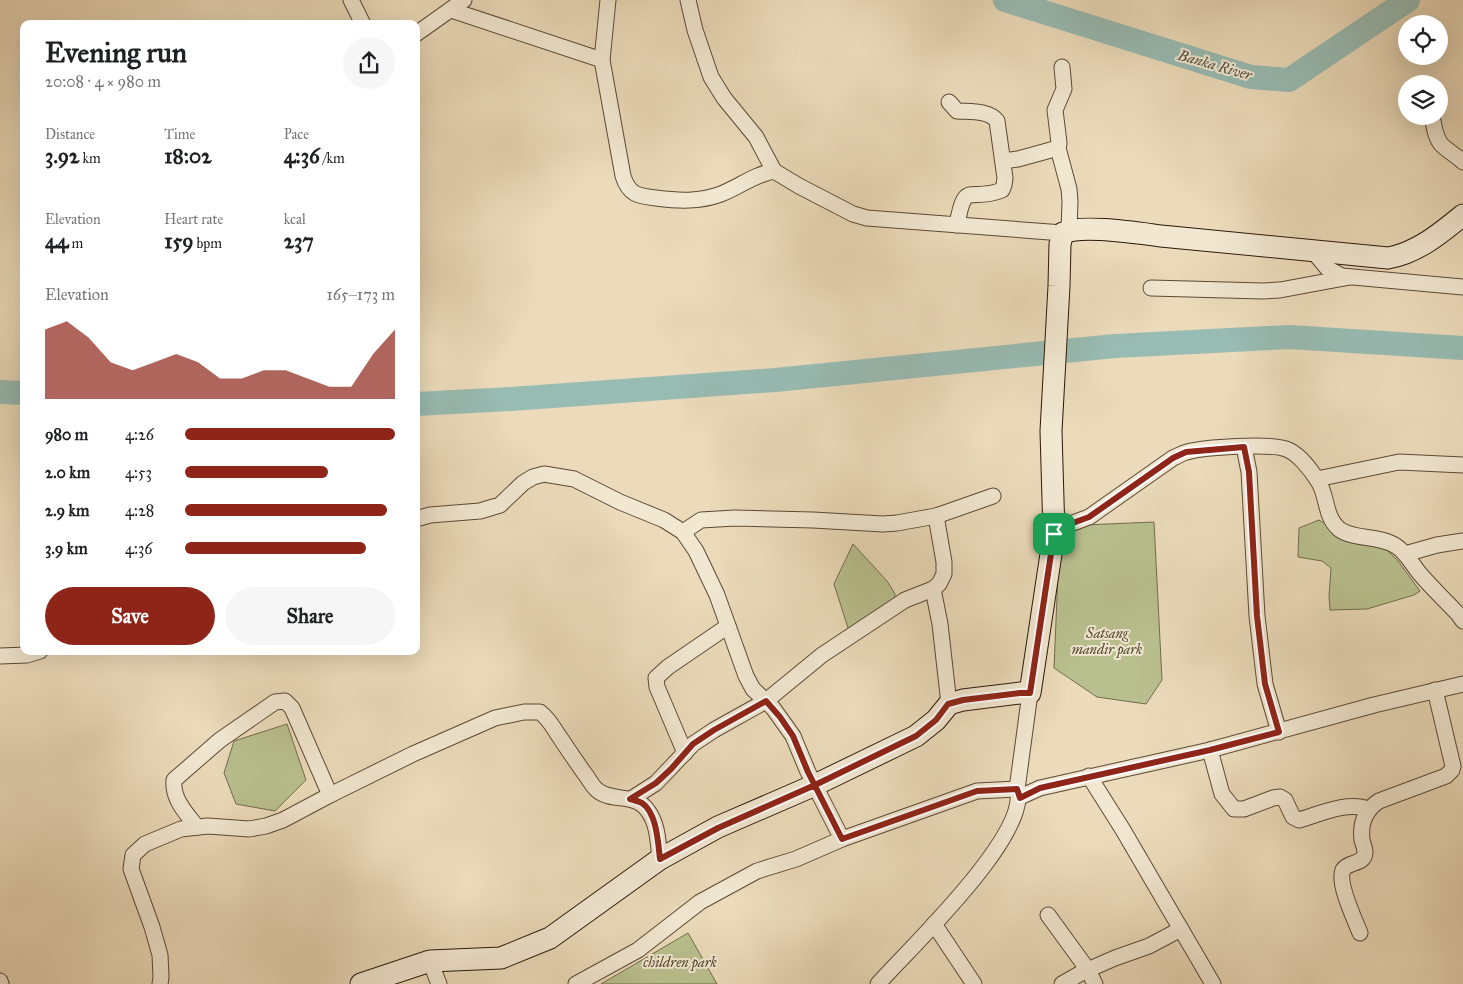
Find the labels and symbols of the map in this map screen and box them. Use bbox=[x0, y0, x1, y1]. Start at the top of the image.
water label: Banka River bbox=[1175, 46, 1255, 84]
pin bbox=[1033, 513, 1075, 555]
park label: Satsang mandir park bbox=[1072, 625, 1143, 659]
park label: children park bbox=[643, 954, 718, 972]

